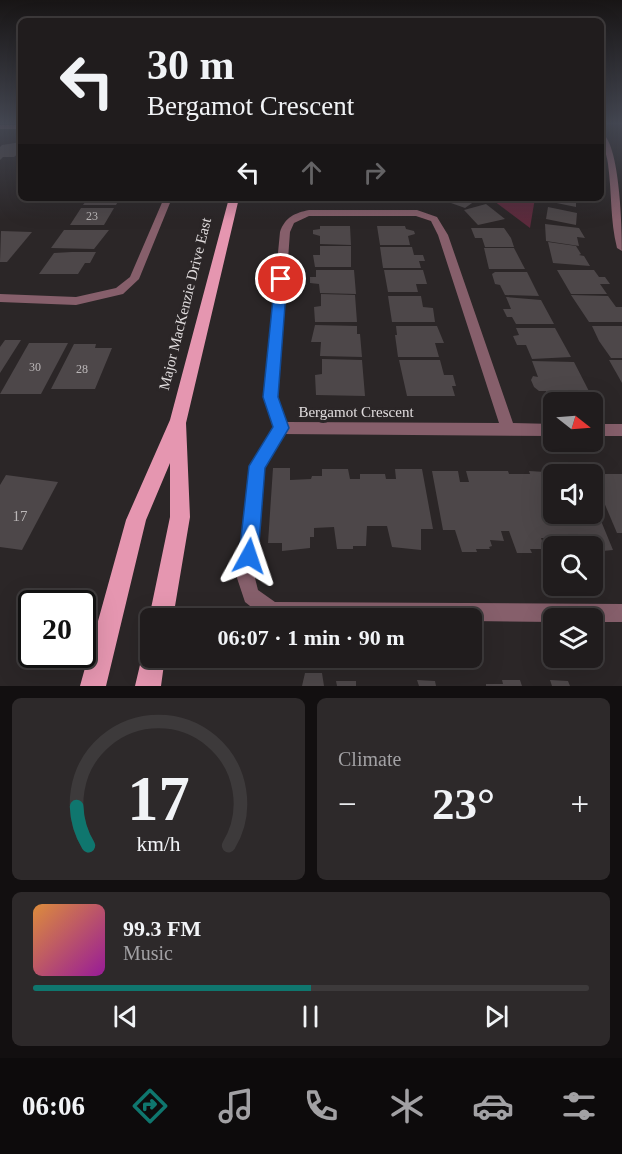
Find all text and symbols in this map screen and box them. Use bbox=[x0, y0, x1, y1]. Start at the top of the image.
icon: left bbox=[48, 42, 126, 120]
text: 30 m bbox=[147, 42, 235, 88]
text: Bergamot Crescent bbox=[147, 91, 354, 121]
icon: left bbox=[232, 156, 265, 189]
icon: ahead bbox=[295, 156, 328, 189]
icon: right bbox=[358, 156, 391, 189]
house number: 23 bbox=[86, 209, 98, 223]
street label: Major MacKenzie Drive East bbox=[156, 215, 214, 392]
pin bbox=[255, 253, 306, 304]
icon: arrive bbox=[264, 262, 297, 295]
house number: 30 bbox=[29, 360, 41, 374]
house number: 28 bbox=[76, 362, 88, 376]
north arrow bbox=[543, 392, 603, 452]
map controls bbox=[543, 392, 603, 668]
street label: Bergamot Crescent bbox=[298, 404, 414, 420]
button: sound bbox=[543, 464, 603, 524]
house number: 17 bbox=[13, 508, 28, 524]
position arrow bbox=[217, 524, 281, 588]
button: search bbox=[543, 536, 603, 596]
speed limit sign: 20 bbox=[18, 590, 96, 668]
button: layers bbox=[543, 608, 603, 668]
text: 06:07 · 1 min · 90 m bbox=[218, 625, 405, 650]
text: Climate bbox=[338, 748, 401, 770]
text: 17 bbox=[127, 764, 190, 833]
text: 23° bbox=[432, 779, 495, 829]
text: − bbox=[338, 786, 357, 822]
text: + bbox=[570, 786, 589, 822]
text: km/h bbox=[136, 832, 181, 856]
text: 99.3 FM bbox=[123, 916, 201, 941]
text: Music bbox=[123, 942, 173, 964]
icon: previous bbox=[109, 1000, 142, 1033]
icon: pause bbox=[294, 1000, 327, 1033]
icon: next bbox=[480, 1000, 513, 1033]
icon: directions bbox=[129, 1085, 171, 1127]
icon: music bbox=[215, 1085, 257, 1127]
icon: phone bbox=[300, 1085, 342, 1127]
icon: climate bbox=[386, 1085, 428, 1127]
icon: car bbox=[472, 1085, 514, 1127]
icon: filters bbox=[558, 1085, 600, 1127]
text: 06:06 bbox=[22, 1091, 85, 1121]

